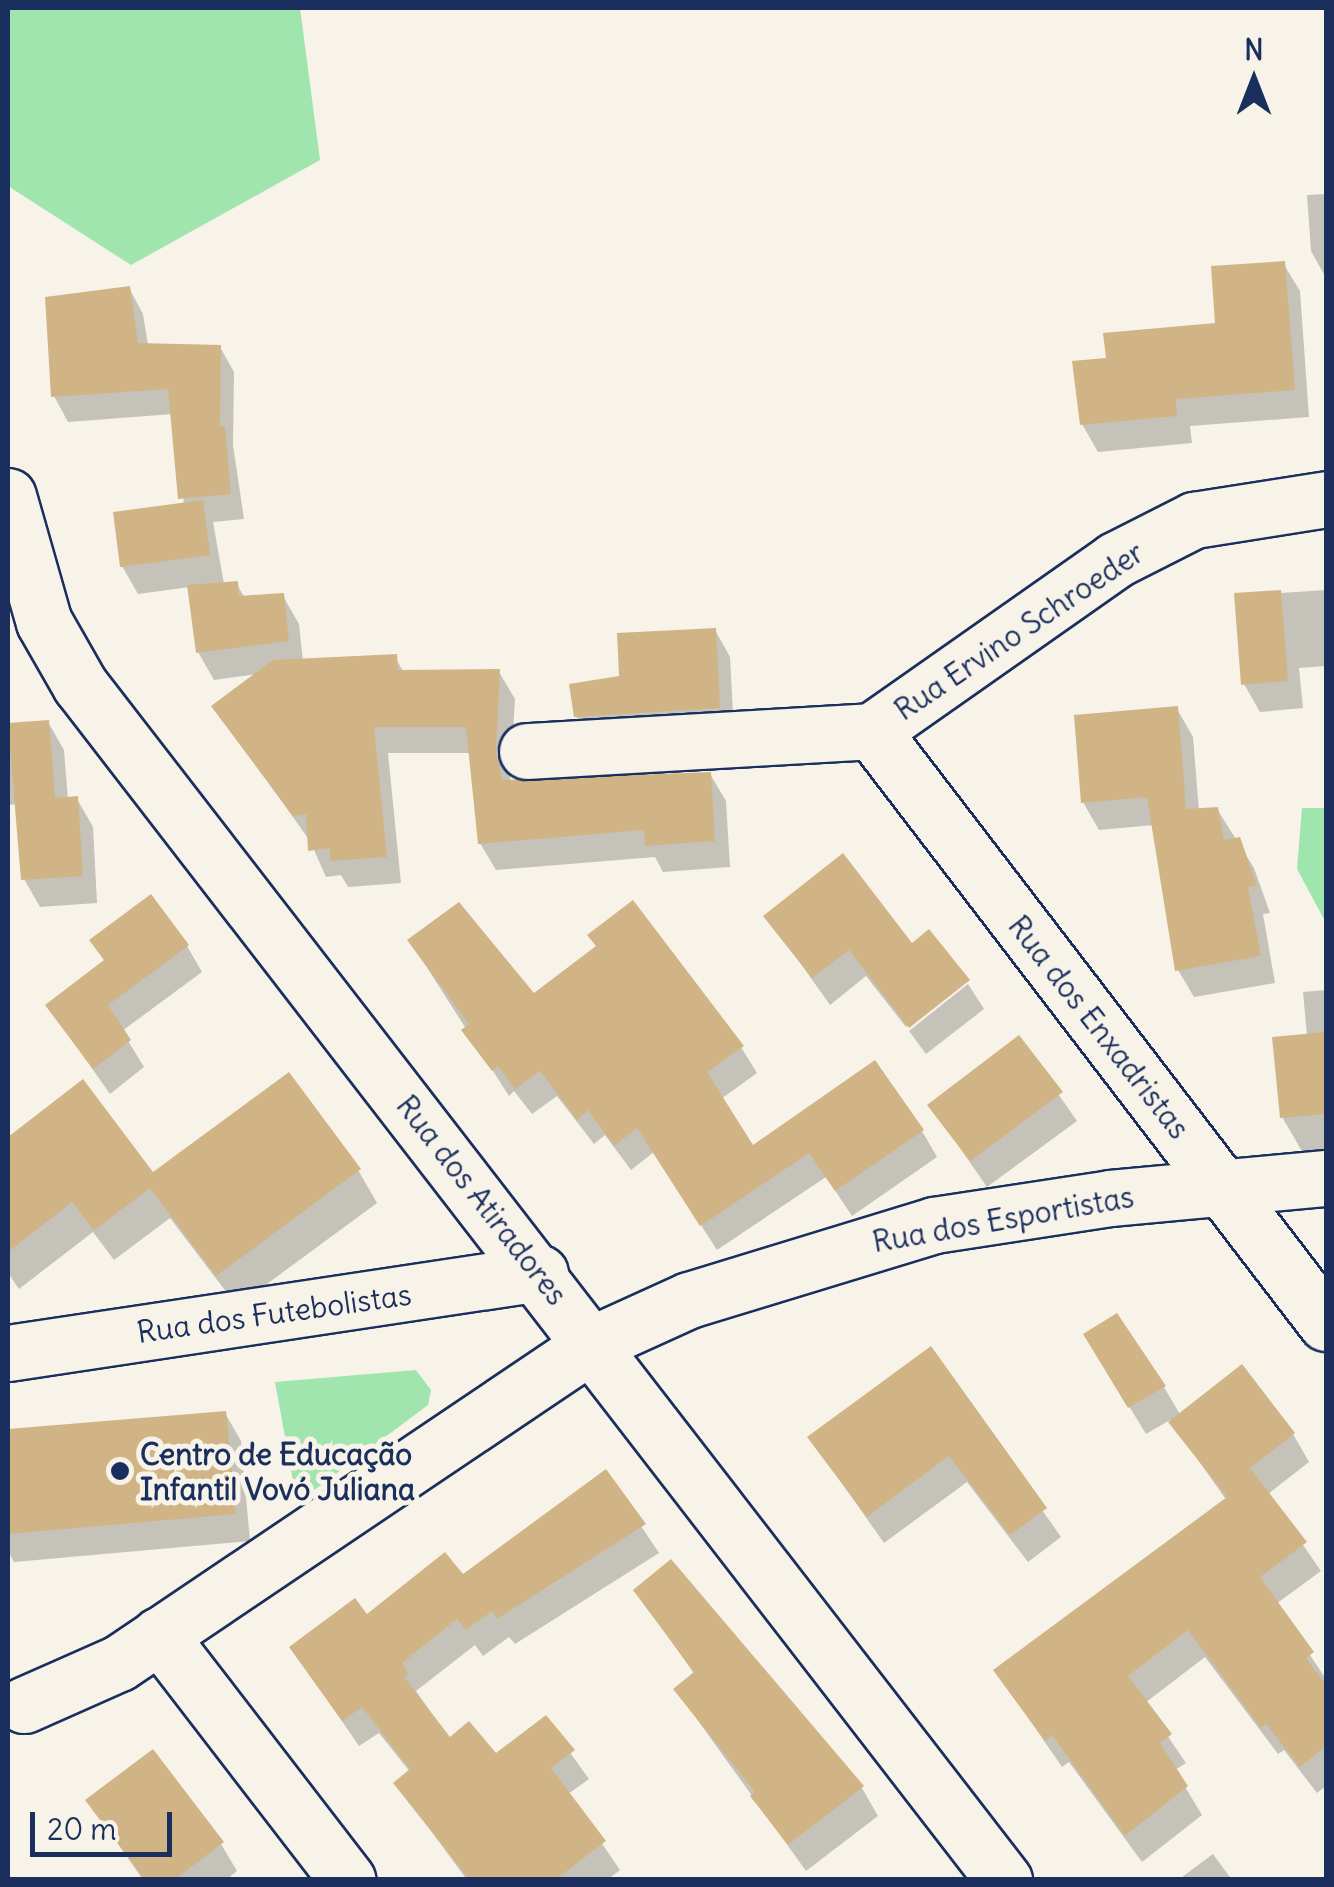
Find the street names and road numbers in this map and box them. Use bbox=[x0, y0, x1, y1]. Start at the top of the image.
street label: Rua Ervino Schroeder bbox=[887, 534, 1151, 728]
street label: Rua dos Enxadristas bbox=[1001, 908, 1197, 1146]
street label: Rua dos Atiradores bbox=[389, 1088, 575, 1312]
street label: Rua dos Esportistas bbox=[870, 1178, 1136, 1260]
street label: Rua dos Futebolistas bbox=[135, 1276, 413, 1350]

